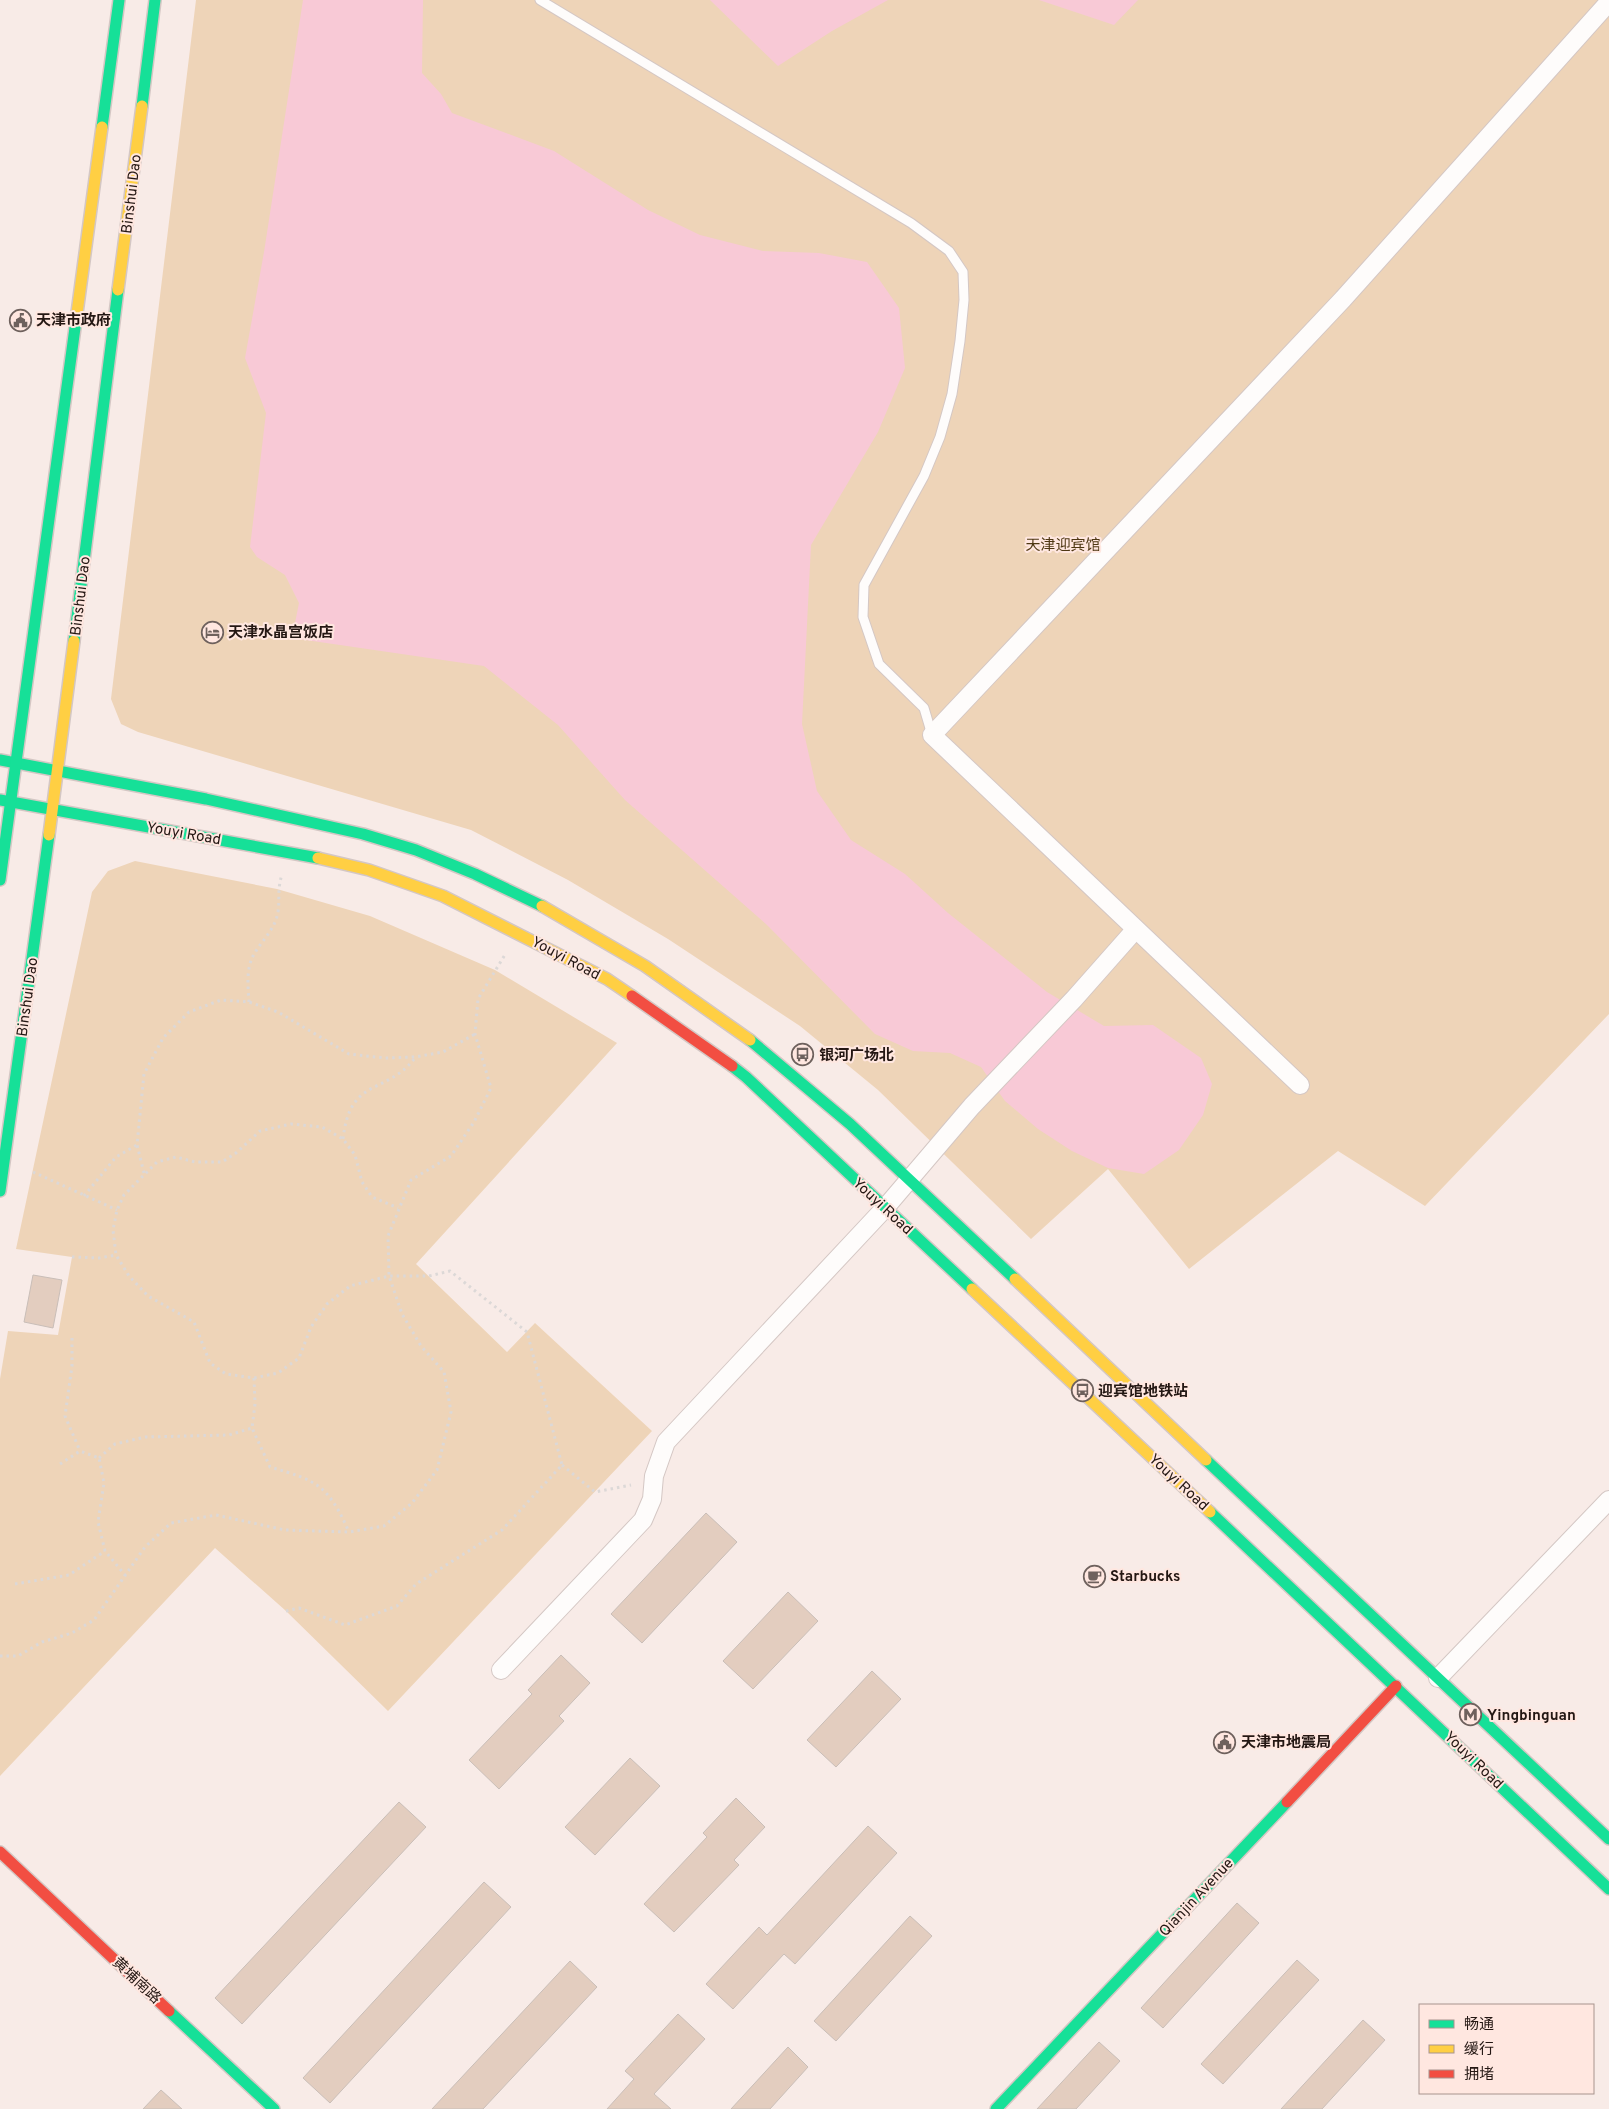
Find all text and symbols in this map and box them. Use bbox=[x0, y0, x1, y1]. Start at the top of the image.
street label: Binshui Dao bbox=[118, 153, 147, 235]
public building icon: 天津市政府 bbox=[8, 308, 32, 332]
place label: 天津市政府 bbox=[36, 312, 111, 331]
park label: 天津迎宾馆 bbox=[1025, 537, 1101, 556]
street label: Binshui Dao bbox=[67, 555, 96, 637]
hotel icon: 天津水晶宫饭店 bbox=[200, 620, 224, 644]
place label: 天津水晶宫饭店 bbox=[228, 624, 333, 643]
street label: Youyi Road bbox=[145, 819, 222, 850]
street label: Youyi Road bbox=[528, 933, 603, 985]
street label: Binshui Dao bbox=[14, 956, 43, 1038]
bus stop icon: 银河广场北 bbox=[791, 1043, 815, 1067]
place label: 银河广场北 bbox=[819, 1047, 894, 1066]
street label: Youyi Road bbox=[848, 1175, 916, 1240]
bus stop icon: 迎宾馆地铁站 bbox=[1070, 1379, 1094, 1403]
place label: 迎宾馆地铁站 bbox=[1098, 1383, 1188, 1402]
street label: Youyi Road bbox=[1144, 1451, 1212, 1516]
cafe icon: Starbucks bbox=[1082, 1564, 1106, 1588]
place label: Starbucks bbox=[1110, 1568, 1180, 1587]
metro station icon: Yingbinguan bbox=[1459, 1703, 1483, 1727]
place label: Yingbinguan bbox=[1487, 1707, 1576, 1726]
street label: Youyi Road bbox=[1439, 1728, 1507, 1794]
public building icon: 天津市地震局 bbox=[1213, 1730, 1237, 1754]
place label: 天津市地震局 bbox=[1241, 1734, 1331, 1753]
street label: Qianjin Avenue bbox=[1156, 1855, 1238, 1941]
street label: 黄埔南路 bbox=[108, 1953, 165, 2009]
legend bbox=[1419, 2004, 1594, 2094]
text: 畅通 bbox=[1464, 2016, 1494, 2035]
text: 缓行 bbox=[1464, 2041, 1494, 2060]
text: 拥堵 bbox=[1464, 2066, 1494, 2085]

